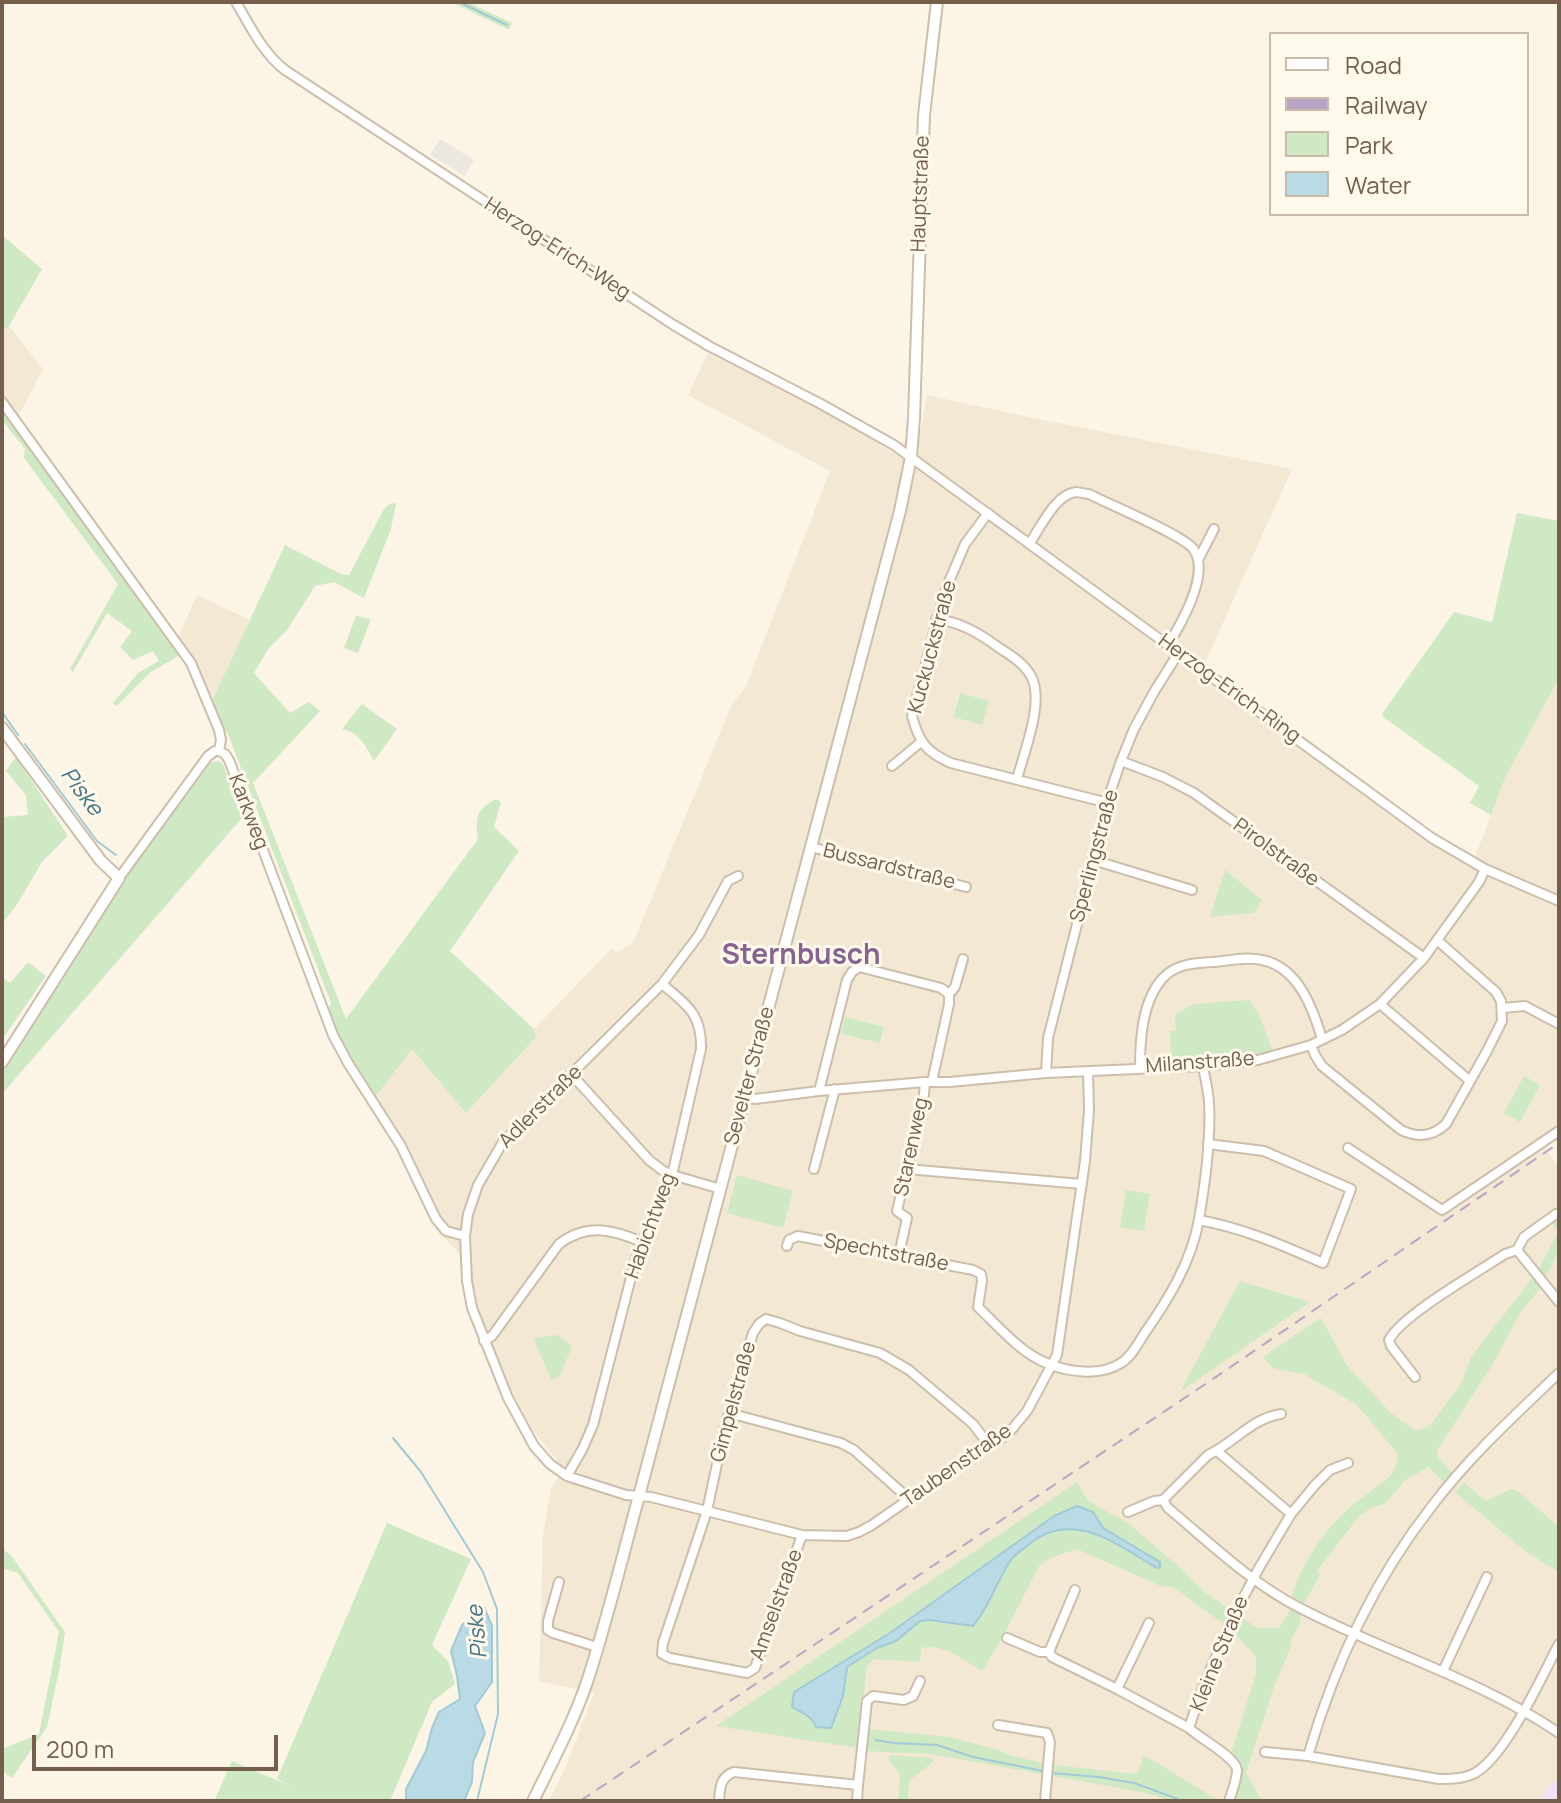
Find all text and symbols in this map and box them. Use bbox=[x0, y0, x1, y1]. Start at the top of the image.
legend bbox=[1269, 32, 1529, 216]
text: Road bbox=[1345, 48, 1402, 81]
text: Railway bbox=[1345, 88, 1428, 121]
text: Park bbox=[1345, 128, 1393, 161]
street label: Hauptstraße bbox=[907, 135, 935, 253]
text: Water bbox=[1345, 168, 1412, 201]
street label: Herzog-Erich-Weg bbox=[480, 193, 634, 305]
street label: Kuckuckstraße bbox=[904, 578, 962, 716]
street label: Herzog-Erich-Ring bbox=[1153, 629, 1305, 749]
water label: Piske bbox=[54, 763, 108, 821]
street label: Karkweg bbox=[223, 771, 273, 853]
street label: Sperlingstraße bbox=[1066, 787, 1124, 925]
street label: Pirolstraße bbox=[1228, 814, 1324, 892]
street label: Bussardstraße bbox=[821, 839, 957, 895]
district label: Sternbusch bbox=[722, 939, 880, 973]
street label: Sevelter Straße bbox=[720, 1004, 780, 1148]
street label: Milanstraße bbox=[1145, 1047, 1255, 1079]
street label: Adlerstraße bbox=[494, 1060, 588, 1154]
street label: Starenweg bbox=[890, 1095, 934, 1199]
street label: Habichtweg bbox=[621, 1170, 681, 1282]
street label: Spechtstraße bbox=[821, 1229, 951, 1277]
street label: Gimpelstraße bbox=[706, 1339, 762, 1465]
street label: Taubenstraße bbox=[897, 1419, 1017, 1513]
street label: Amselstraße bbox=[746, 1546, 808, 1664]
street label: Kleine Straße bbox=[1186, 1593, 1254, 1715]
water label: Piske bbox=[463, 1604, 493, 1660]
scale bar bbox=[36, 1719, 282, 1769]
text: 200 m bbox=[46, 1732, 114, 1765]

